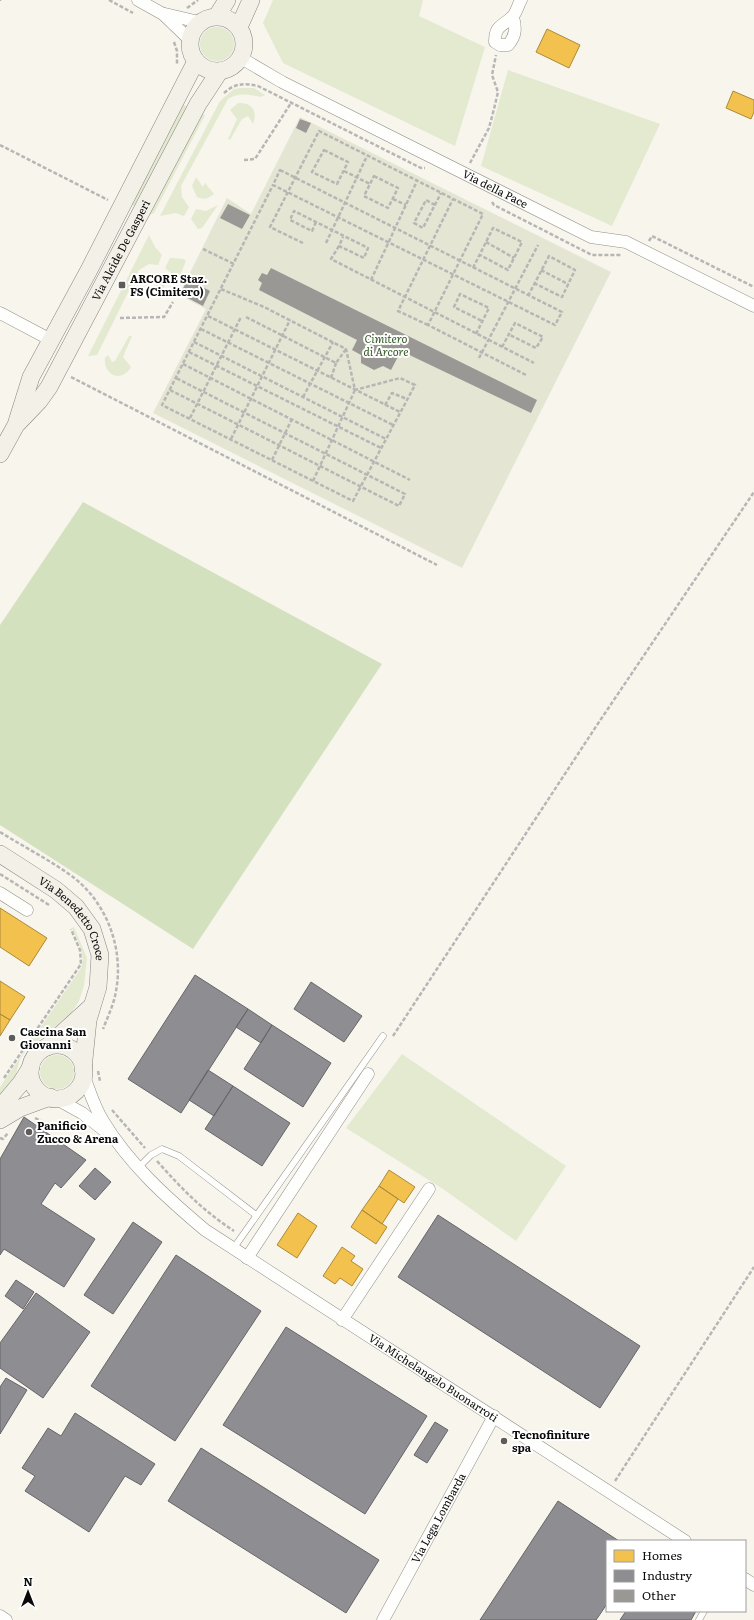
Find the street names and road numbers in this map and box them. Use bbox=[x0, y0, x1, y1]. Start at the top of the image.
street label: Via della Pace bbox=[460, 165, 531, 211]
street label: Via Alcide De Gasperi bbox=[87, 196, 153, 303]
street label: Via Benedetto Croce bbox=[36, 872, 109, 961]
street label: Via Michelangelo Buonarroti bbox=[366, 1329, 502, 1425]
street label: Via Lega Lombarda bbox=[406, 1470, 469, 1566]

